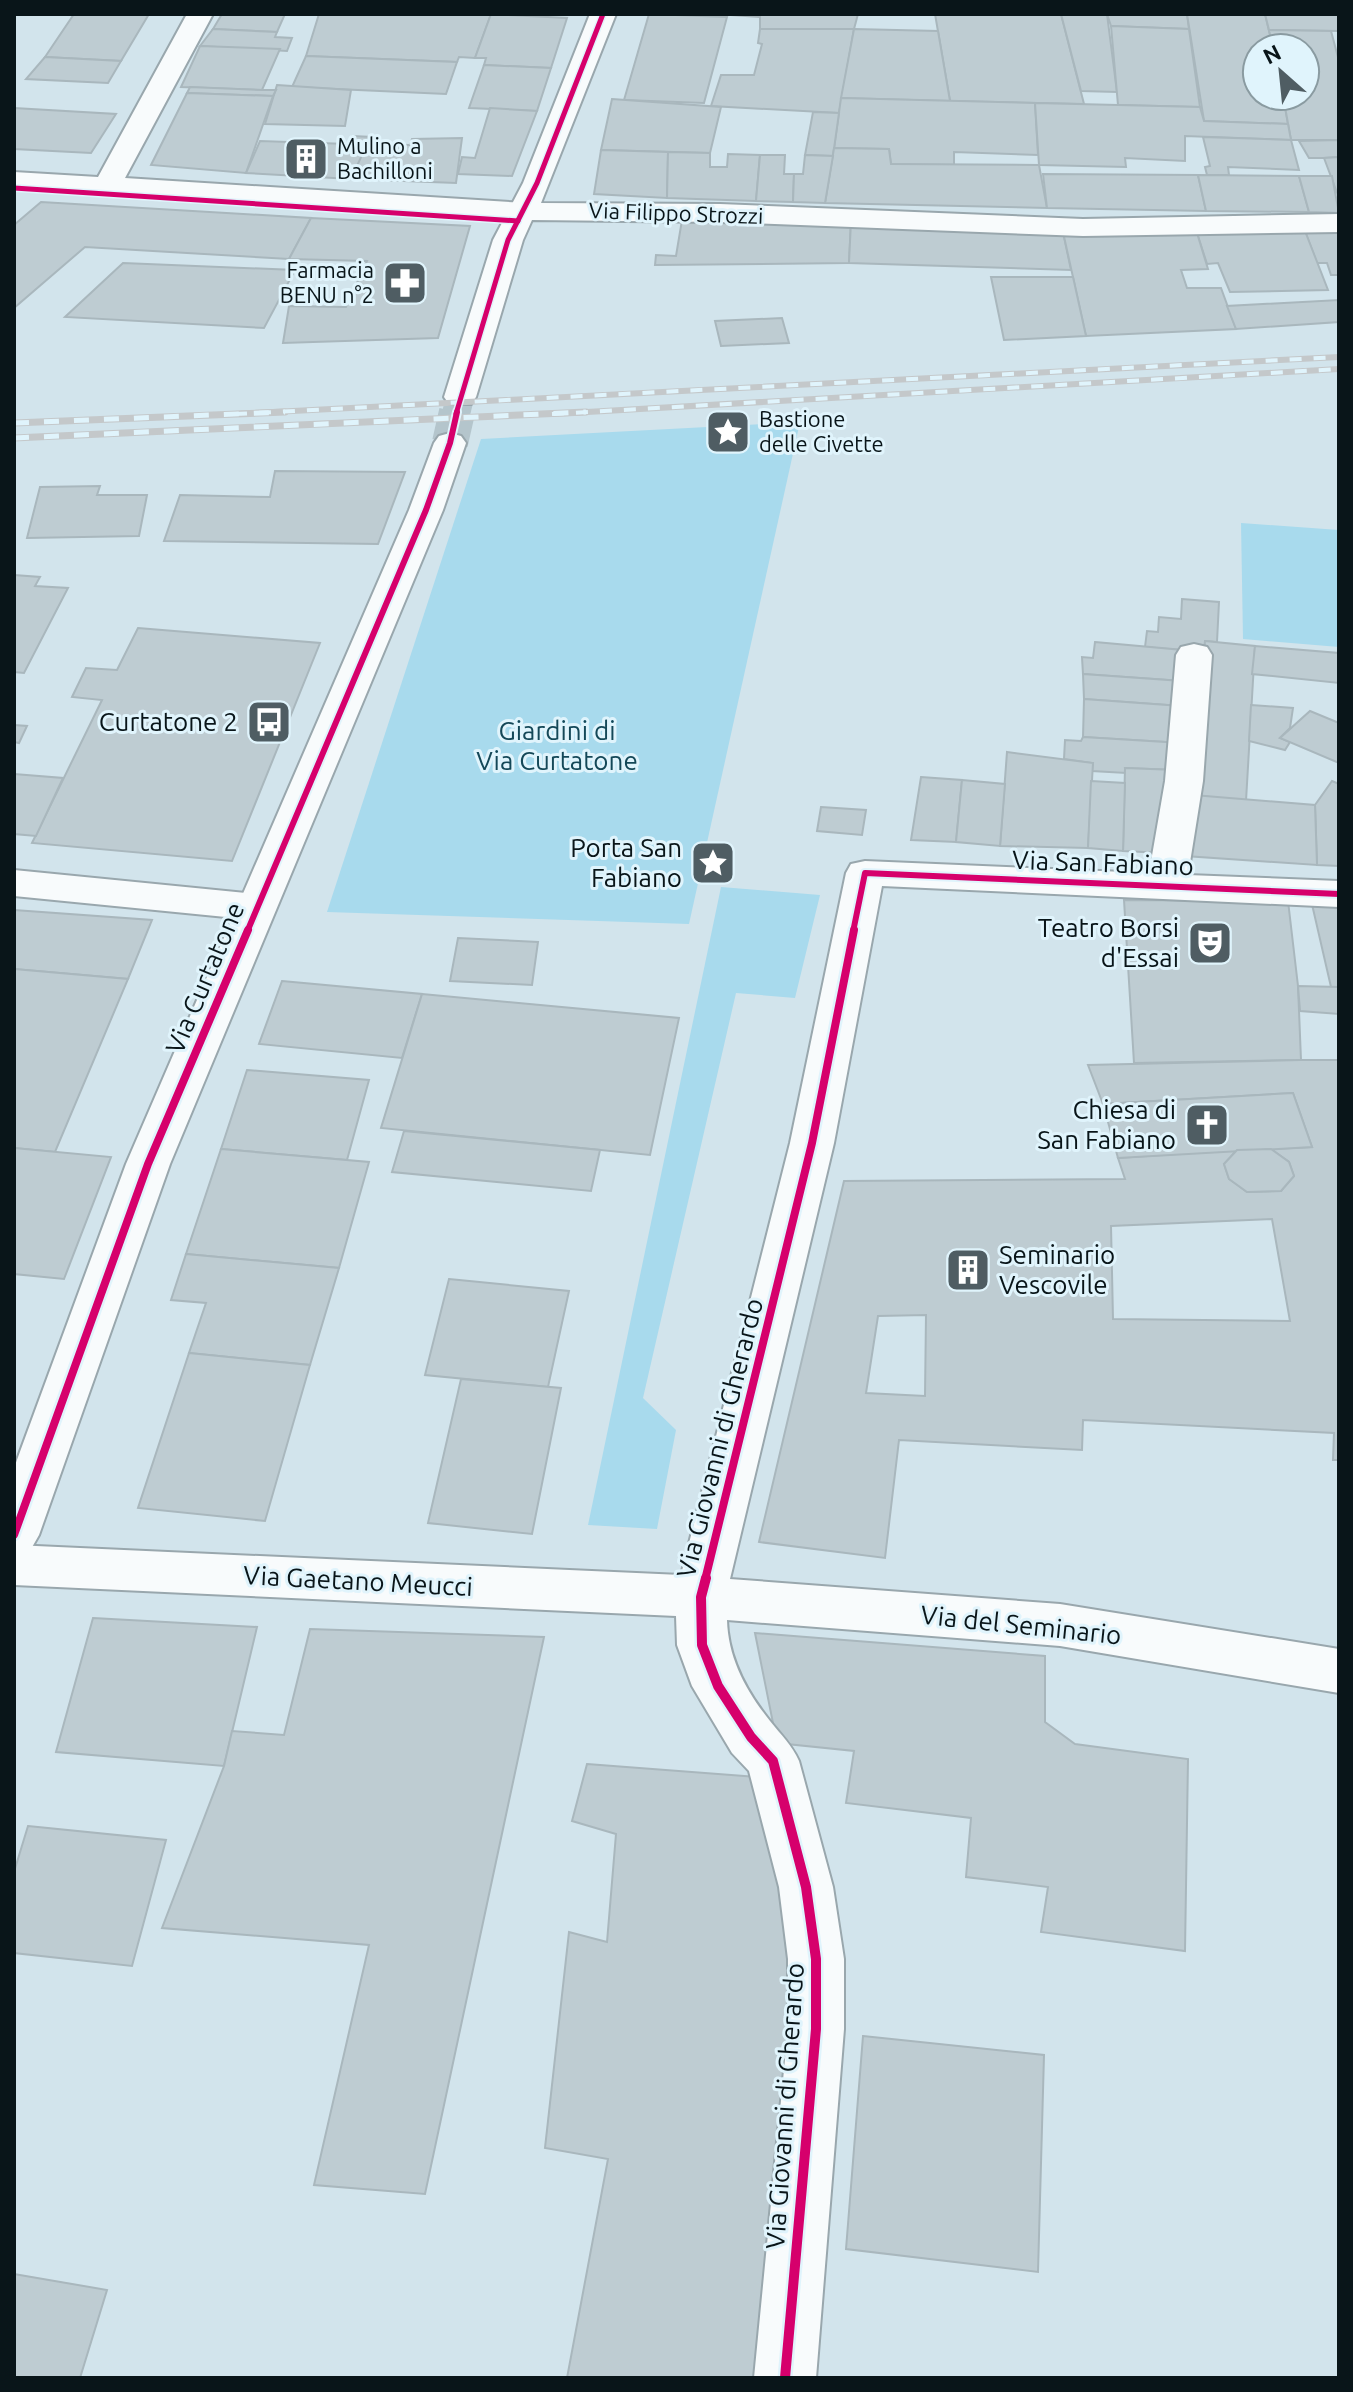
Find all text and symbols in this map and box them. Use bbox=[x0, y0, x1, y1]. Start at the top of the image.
north arrow bbox=[1241, 32, 1321, 112]
text: N bbox=[1259, 39, 1285, 69]
place label: Mulino a Bachilloni bbox=[337, 133, 433, 183]
building icon: Mulino a Bachilloni bbox=[282, 135, 330, 183]
street label: Via Filippo Strozzi bbox=[588, 197, 764, 228]
place label: Farmacia BENU n°2 bbox=[280, 257, 374, 307]
pharmacy icon: Farmacia BENU n°2 bbox=[381, 259, 429, 307]
place label: Bastione delle Civette bbox=[759, 406, 884, 456]
place icon: Bastione delle Civette bbox=[704, 408, 752, 456]
bus stop icon: Curtatone 2 bbox=[245, 698, 293, 746]
place label: Curtatone 2 bbox=[99, 707, 238, 736]
park label: Giardini di Via Curtatone bbox=[476, 716, 638, 775]
place label: Porta San Fabiano bbox=[570, 833, 682, 892]
place icon: Porta San Fabiano bbox=[689, 839, 737, 887]
street label: Via San Fabiano bbox=[1012, 845, 1194, 880]
street label: Via Curtatone bbox=[160, 898, 249, 1058]
place label: Teatro Borsi d'Essai bbox=[1038, 913, 1179, 972]
theatre icon: Teatro Borsi d'Essai bbox=[1186, 919, 1234, 967]
place label: Chiesa di San Fabiano bbox=[1037, 1095, 1176, 1154]
church icon: Chiesa di San Fabiano bbox=[1183, 1101, 1231, 1149]
place label: Seminario Vescovile bbox=[999, 1240, 1115, 1299]
building icon: Seminario Vescovile bbox=[944, 1246, 992, 1294]
street label: Via Giovanni di Gherardo bbox=[671, 1295, 768, 1581]
street label: Via Gaetano Meucci bbox=[243, 1560, 473, 1601]
street label: Via del Seminario bbox=[919, 1600, 1123, 1649]
street label: Via Giovanni di Gherardo bbox=[760, 1962, 809, 2250]

